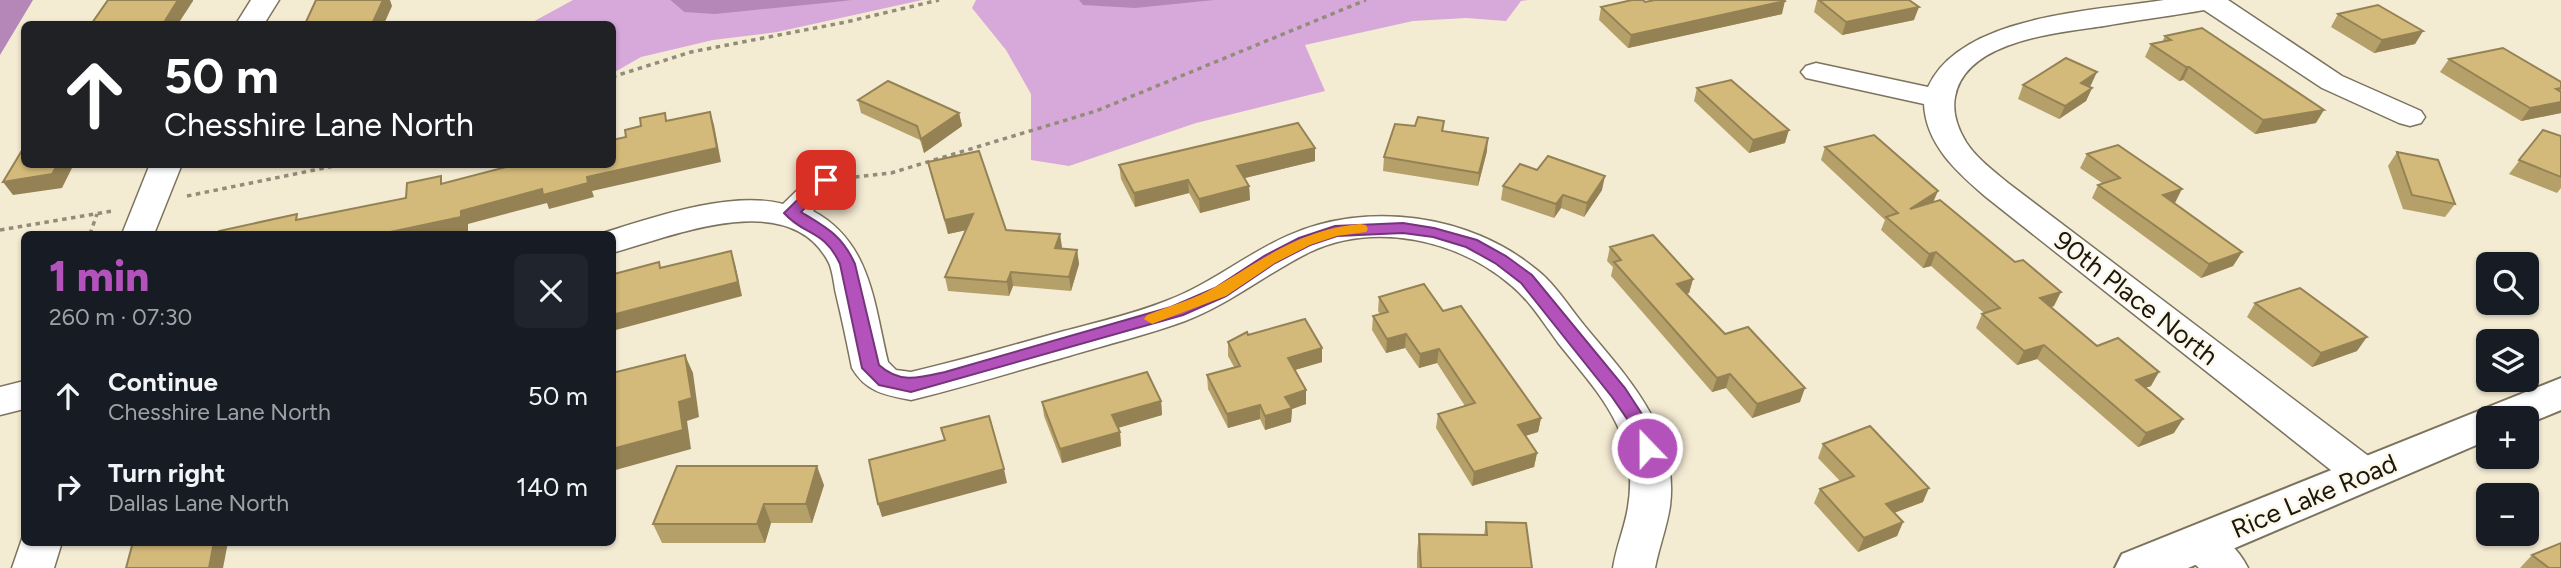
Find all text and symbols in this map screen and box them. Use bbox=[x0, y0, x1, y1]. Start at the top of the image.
text: 50 m bbox=[164, 46, 279, 105]
icon: ahead bbox=[49, 49, 140, 140]
text: Chesshire Lane North bbox=[164, 106, 474, 144]
pin bbox=[796, 150, 856, 210]
icon: arrive bbox=[807, 161, 845, 199]
street label: 90th Place North bbox=[2048, 224, 2224, 372]
text: 1 min bbox=[49, 251, 149, 302]
map controls bbox=[2476, 252, 2539, 546]
button: search bbox=[2476, 252, 2539, 315]
button: close bbox=[514, 254, 588, 328]
text: 260 m · 07:30 bbox=[49, 303, 192, 331]
button: layers bbox=[2476, 329, 2539, 392]
text: Continue bbox=[108, 366, 218, 398]
icon: ahead bbox=[49, 377, 87, 415]
text: 50 m bbox=[528, 380, 588, 412]
text: Chesshire Lane North bbox=[108, 398, 331, 426]
button: + bbox=[2476, 406, 2539, 469]
position arrow bbox=[1610, 411, 1684, 485]
street label: Rice Lake Road bbox=[2226, 447, 2402, 545]
text: Turn right bbox=[108, 457, 225, 489]
icon: right bbox=[49, 468, 87, 506]
text: 140 m bbox=[516, 471, 588, 503]
button: − bbox=[2476, 483, 2539, 546]
text: Dallas Lane North bbox=[108, 489, 289, 517]

